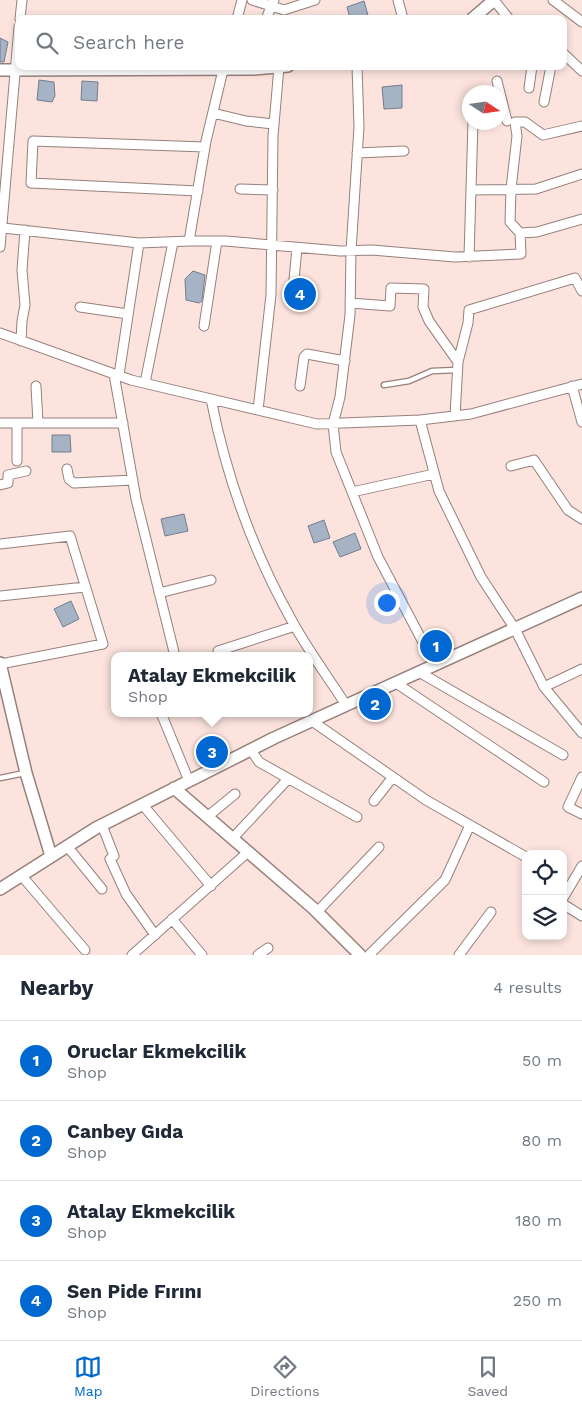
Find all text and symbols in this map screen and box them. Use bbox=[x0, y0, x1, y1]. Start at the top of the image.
search box bbox=[15, 15, 567, 70]
icon: search bbox=[33, 29, 61, 57]
text: Search here bbox=[73, 31, 184, 54]
north arrow bbox=[462, 85, 507, 130]
pin: 4 bbox=[284, 275, 316, 313]
your location bbox=[374, 590, 400, 616]
pin: 1 bbox=[420, 627, 452, 665]
popup bbox=[111, 652, 313, 717]
text: Atalay Ekmekcilik bbox=[128, 664, 296, 687]
pin: 2 bbox=[359, 685, 391, 723]
text: Shop bbox=[128, 687, 168, 706]
pin: 3 bbox=[196, 733, 228, 771]
map controls bbox=[522, 850, 567, 940]
button: locate bbox=[522, 850, 567, 895]
button: layers bbox=[522, 895, 567, 940]
text: Nearby bbox=[20, 975, 93, 1000]
text: 4 results bbox=[493, 978, 562, 997]
text: Oruclar Ekmekcilik bbox=[67, 1040, 246, 1063]
text: 1 bbox=[33, 1051, 39, 1070]
text: 50 m bbox=[522, 1051, 562, 1070]
text: Shop bbox=[67, 1063, 107, 1082]
text: Canbey Gıda bbox=[67, 1120, 183, 1143]
text: 2 bbox=[31, 1131, 41, 1150]
text: 80 m bbox=[521, 1131, 562, 1150]
text: Shop bbox=[67, 1143, 107, 1162]
text: Atalay Ekmekcilik bbox=[67, 1200, 235, 1223]
text: 3 bbox=[31, 1211, 41, 1230]
text: 180 m bbox=[515, 1211, 562, 1230]
text: Shop bbox=[67, 1223, 107, 1242]
text: Sen Pide Fırını bbox=[67, 1280, 202, 1303]
text: 4 bbox=[31, 1291, 41, 1310]
text: 250 m bbox=[513, 1291, 562, 1310]
text: Shop bbox=[67, 1303, 107, 1322]
tab: Map bbox=[74, 1353, 103, 1399]
tab: Directions bbox=[250, 1353, 320, 1399]
tab: Saved bbox=[467, 1353, 508, 1399]

